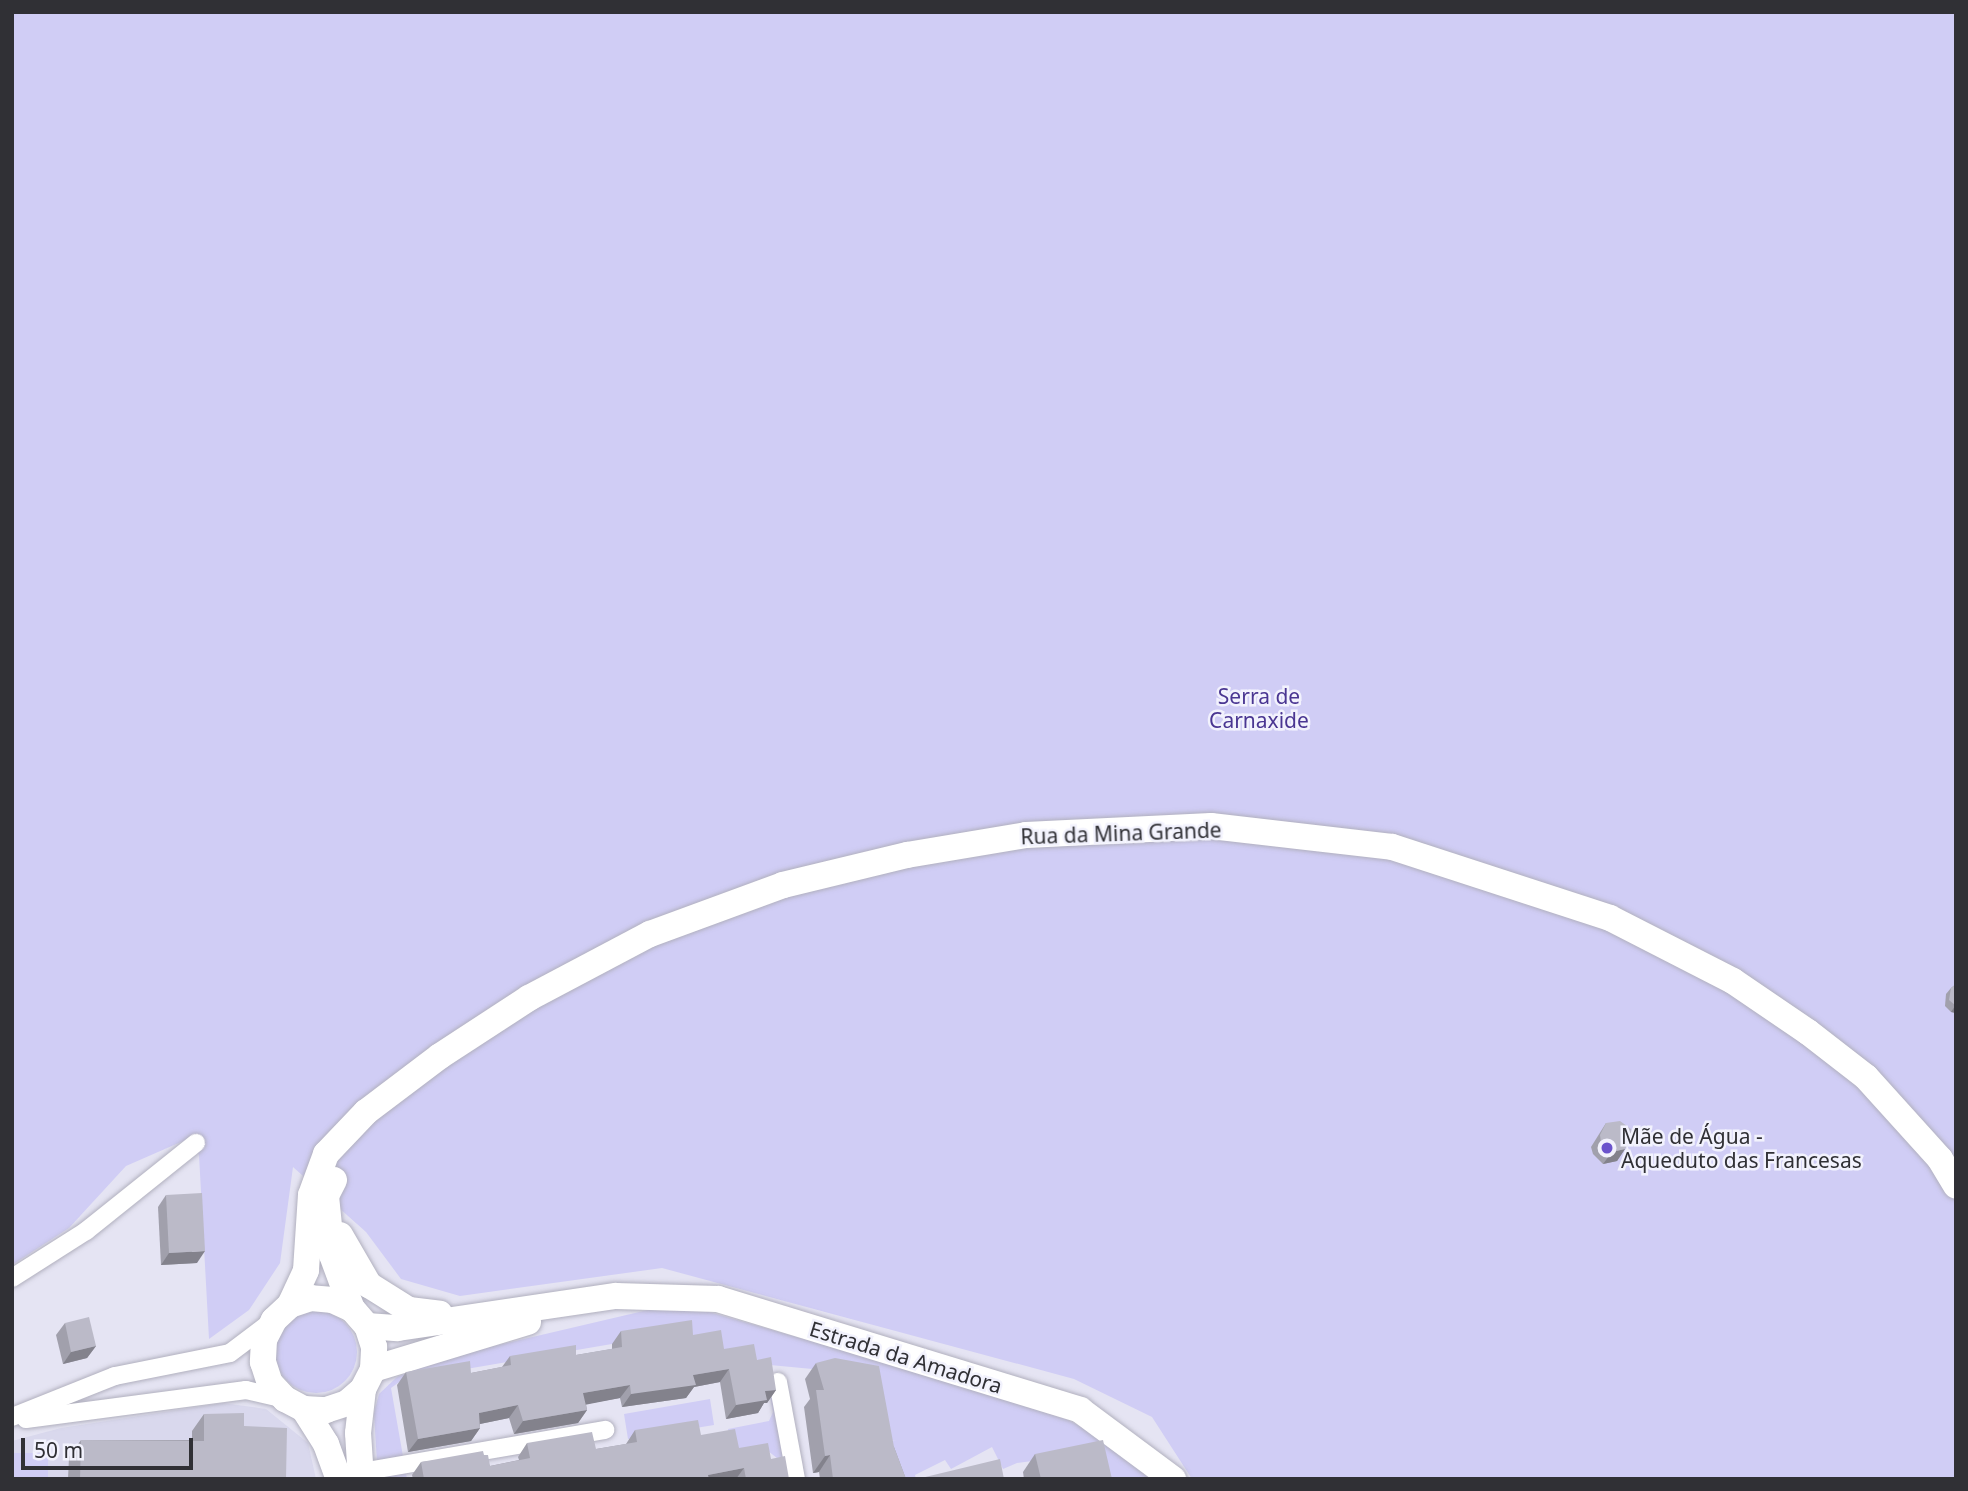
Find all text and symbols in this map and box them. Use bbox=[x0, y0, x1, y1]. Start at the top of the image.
park label: Serra de Carnaxide bbox=[1209, 683, 1309, 733]
street label: Rua da Mina Grande bbox=[1020, 817, 1222, 849]
place label: Mãe de Água - Aqueduto das Francesas bbox=[1621, 1123, 1862, 1173]
marker: Mãe de Água - Aqueduto das Francesas bbox=[1599, 1140, 1615, 1156]
street label: Estrada da Amadora bbox=[807, 1316, 1005, 1398]
scale bar bbox=[24, 1424, 196, 1468]
text: 50 m bbox=[34, 1436, 83, 1464]

